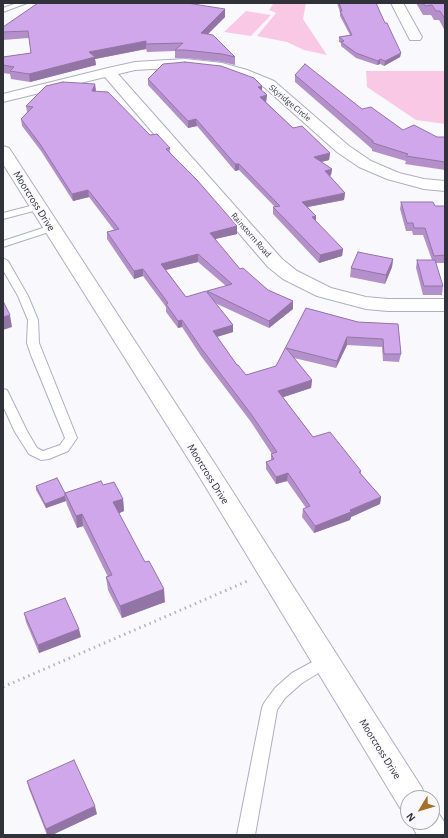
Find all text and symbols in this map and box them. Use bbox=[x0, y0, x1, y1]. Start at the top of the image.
street label: Skyridge Circle bbox=[267, 82, 313, 124]
street label: Moorcross Drive bbox=[10, 168, 58, 234]
street label: Rainstorm Road bbox=[229, 210, 273, 260]
street label: Moorcross Drive bbox=[184, 441, 232, 507]
street label: Moorcross Drive bbox=[356, 716, 404, 782]
north arrow bbox=[400, 790, 440, 830]
text: N bbox=[404, 811, 418, 823]

